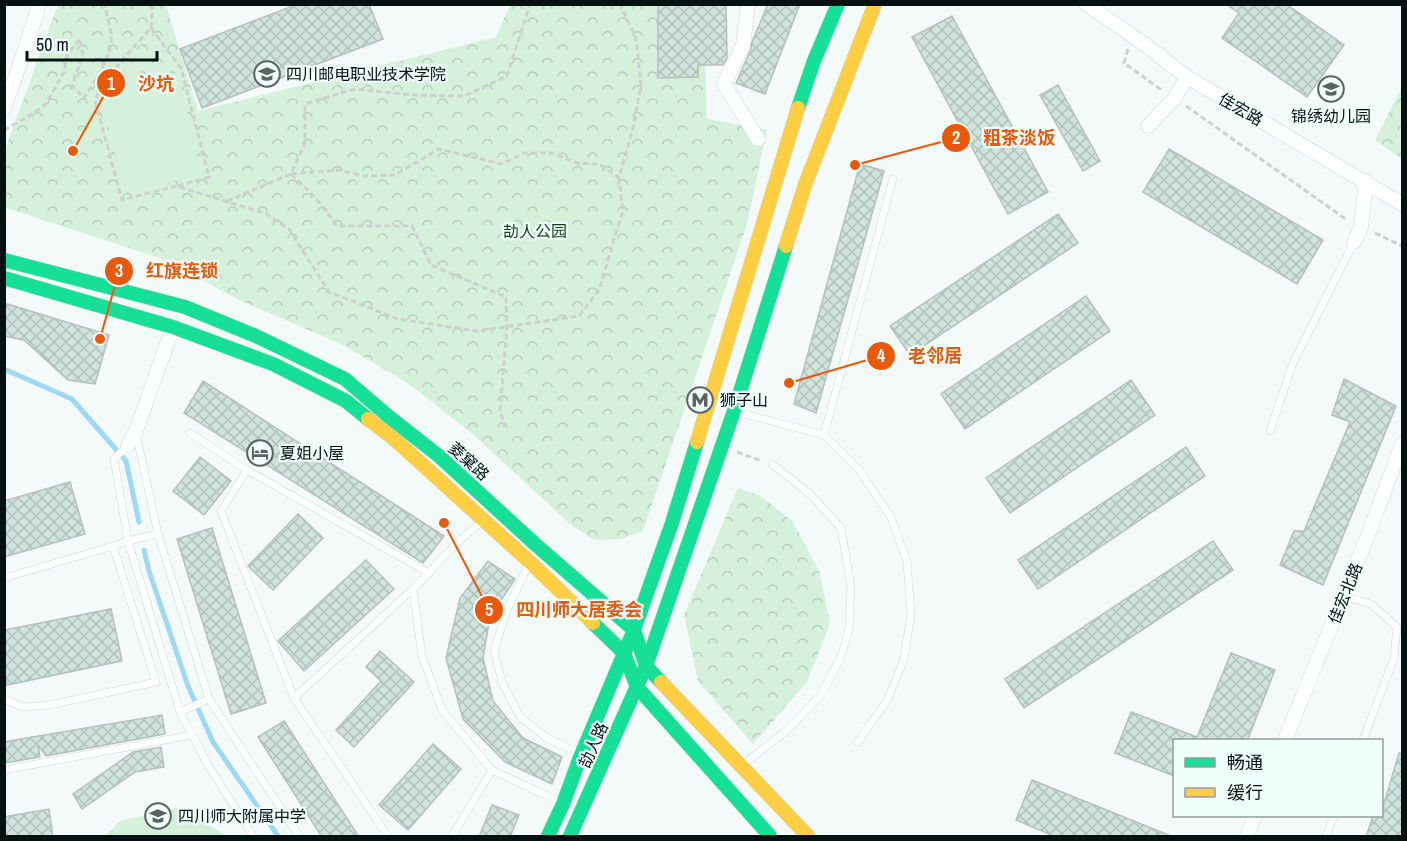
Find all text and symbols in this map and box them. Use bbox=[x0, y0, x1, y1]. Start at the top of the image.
scale bar bbox=[27, 24, 158, 62]
text: 50 m bbox=[36, 32, 69, 57]
school or university icon: 四川邮电职业技术学院 bbox=[252, 59, 282, 89]
place label: 四川邮电职业技术学院 bbox=[286, 63, 446, 85]
callout: 沙坑 bbox=[96, 65, 186, 101]
text: 1 bbox=[107, 71, 116, 96]
text: 沙坑 bbox=[138, 71, 174, 96]
school or university icon: 锦绣幼儿园 bbox=[1316, 74, 1346, 104]
street label: 佳宏路 bbox=[1215, 87, 1267, 131]
place label: 锦绣幼儿园 bbox=[1291, 105, 1371, 127]
callout: 粗茶淡饭 bbox=[941, 120, 1067, 156]
text: 2 bbox=[952, 125, 960, 150]
text: 粗茶淡饭 bbox=[983, 125, 1055, 150]
park label: 劼人公园 bbox=[503, 220, 567, 242]
callout: 红旗连锁 bbox=[104, 253, 230, 289]
text: 3 bbox=[115, 258, 123, 283]
text: 红旗连锁 bbox=[146, 258, 218, 283]
callout: 老邻居 bbox=[866, 338, 974, 374]
text: 4 bbox=[877, 343, 886, 368]
text: 老邻居 bbox=[908, 343, 962, 368]
metro station icon: 狮子山 bbox=[685, 385, 715, 415]
place label: 狮子山 bbox=[720, 389, 768, 411]
street label: 菱窠路 bbox=[444, 437, 494, 485]
hotel icon: 夏姐小屋 bbox=[245, 438, 275, 468]
place label: 夏姐小屋 bbox=[280, 442, 344, 464]
street label: 佳宏北路 bbox=[1323, 559, 1367, 627]
callout: 四川师大居委会 bbox=[474, 592, 654, 628]
text: 5 bbox=[485, 597, 493, 622]
text: 四川师大居委会 bbox=[516, 597, 642, 622]
street label: 劼人路 bbox=[573, 719, 613, 771]
legend bbox=[1173, 739, 1383, 817]
text: 畅通 bbox=[1227, 750, 1263, 775]
text: 缓行 bbox=[1227, 780, 1263, 805]
school or university icon: 四川师大附属中学 bbox=[143, 801, 173, 831]
place label: 四川师大附属中学 bbox=[178, 805, 306, 827]

